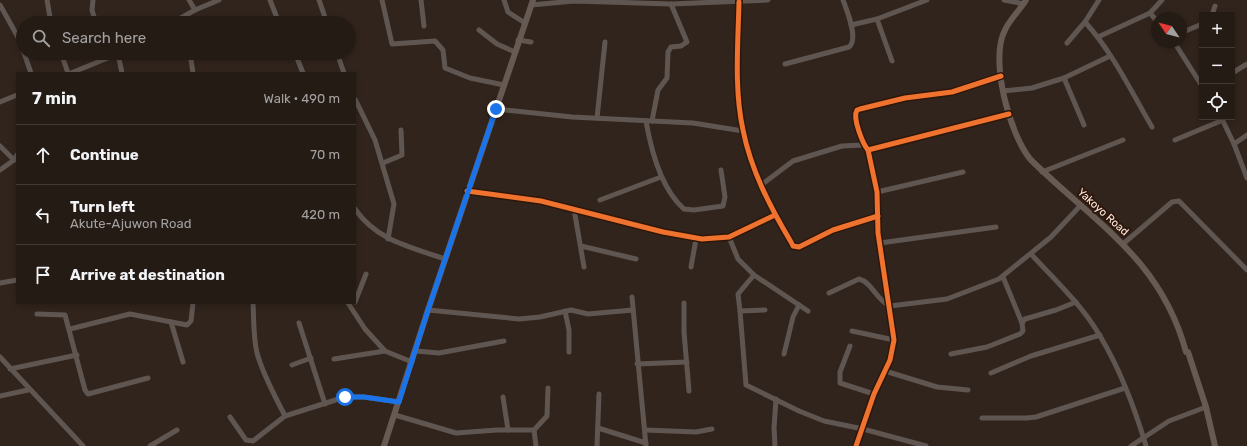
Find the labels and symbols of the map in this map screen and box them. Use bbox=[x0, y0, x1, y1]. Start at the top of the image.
north arrow bbox=[1151, 12, 1187, 48]
route end bbox=[487, 100, 505, 118]
street label: Yakoyo Road bbox=[1075, 186, 1131, 238]
route start bbox=[336, 388, 354, 406]

